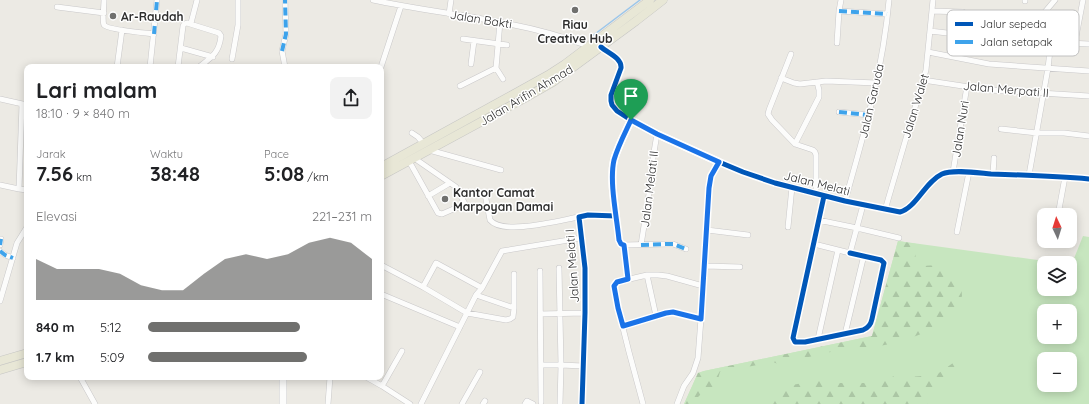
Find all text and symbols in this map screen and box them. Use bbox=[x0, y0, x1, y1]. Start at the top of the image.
marker: Riau Creative Hub bbox=[570, 5, 580, 15]
street label: Jalan Bakti bbox=[449, 7, 513, 31]
place label: Ar-Raudah bbox=[121, 9, 184, 24]
legend bbox=[947, 10, 1079, 56]
marker: Ar-Raudah bbox=[108, 11, 118, 21]
place label: Riau Creative Hub bbox=[537, 17, 613, 46]
text: Jalur sepeda bbox=[980, 17, 1047, 31]
text: Jalan setapak bbox=[980, 35, 1053, 49]
street label: Jalan Arifin Ahmad bbox=[476, 61, 576, 129]
street label: Jalan Garuda bbox=[855, 62, 887, 140]
street label: Jalan Walet bbox=[898, 72, 932, 140]
text: Lari malam bbox=[36, 76, 157, 104]
button: share bbox=[330, 77, 372, 119]
street label: Jalan Merpati II bbox=[962, 78, 1050, 100]
pin bbox=[614, 79, 648, 120]
icon: arrive bbox=[620, 85, 642, 107]
street label: Jalan Nuri bbox=[948, 100, 972, 158]
text: 18:10 · 9 × 840 m bbox=[36, 105, 130, 121]
text: Jarak bbox=[36, 147, 66, 161]
text: Waktu bbox=[150, 147, 183, 161]
text: Pace bbox=[264, 147, 289, 161]
street label: Jalan Melati II bbox=[637, 150, 661, 228]
text: 7.56 bbox=[36, 161, 73, 186]
text: 38:48 bbox=[150, 161, 200, 186]
text: 5:08 bbox=[264, 161, 304, 186]
street label: Jalan Melati bbox=[782, 168, 852, 198]
text: km bbox=[73, 170, 92, 184]
text: /km bbox=[304, 170, 329, 184]
place label: Kantor Camat Marpoyan Damai bbox=[453, 185, 553, 214]
marker: Kantor Camat Marpoyan Damai bbox=[440, 194, 450, 204]
text: Elevasi bbox=[36, 208, 77, 224]
text: 221–231 m bbox=[312, 208, 372, 224]
north arrow bbox=[1037, 208, 1077, 248]
map controls bbox=[1037, 208, 1077, 392]
street label: Jalan Melati I bbox=[562, 229, 582, 303]
button: layers bbox=[1037, 256, 1077, 296]
button: + bbox=[1037, 304, 1077, 344]
text: 840 m bbox=[36, 319, 74, 335]
text: 5:12 bbox=[100, 319, 122, 335]
text: 1.7 km bbox=[36, 349, 74, 365]
text: 5:09 bbox=[100, 349, 125, 365]
button: − bbox=[1037, 352, 1077, 392]

